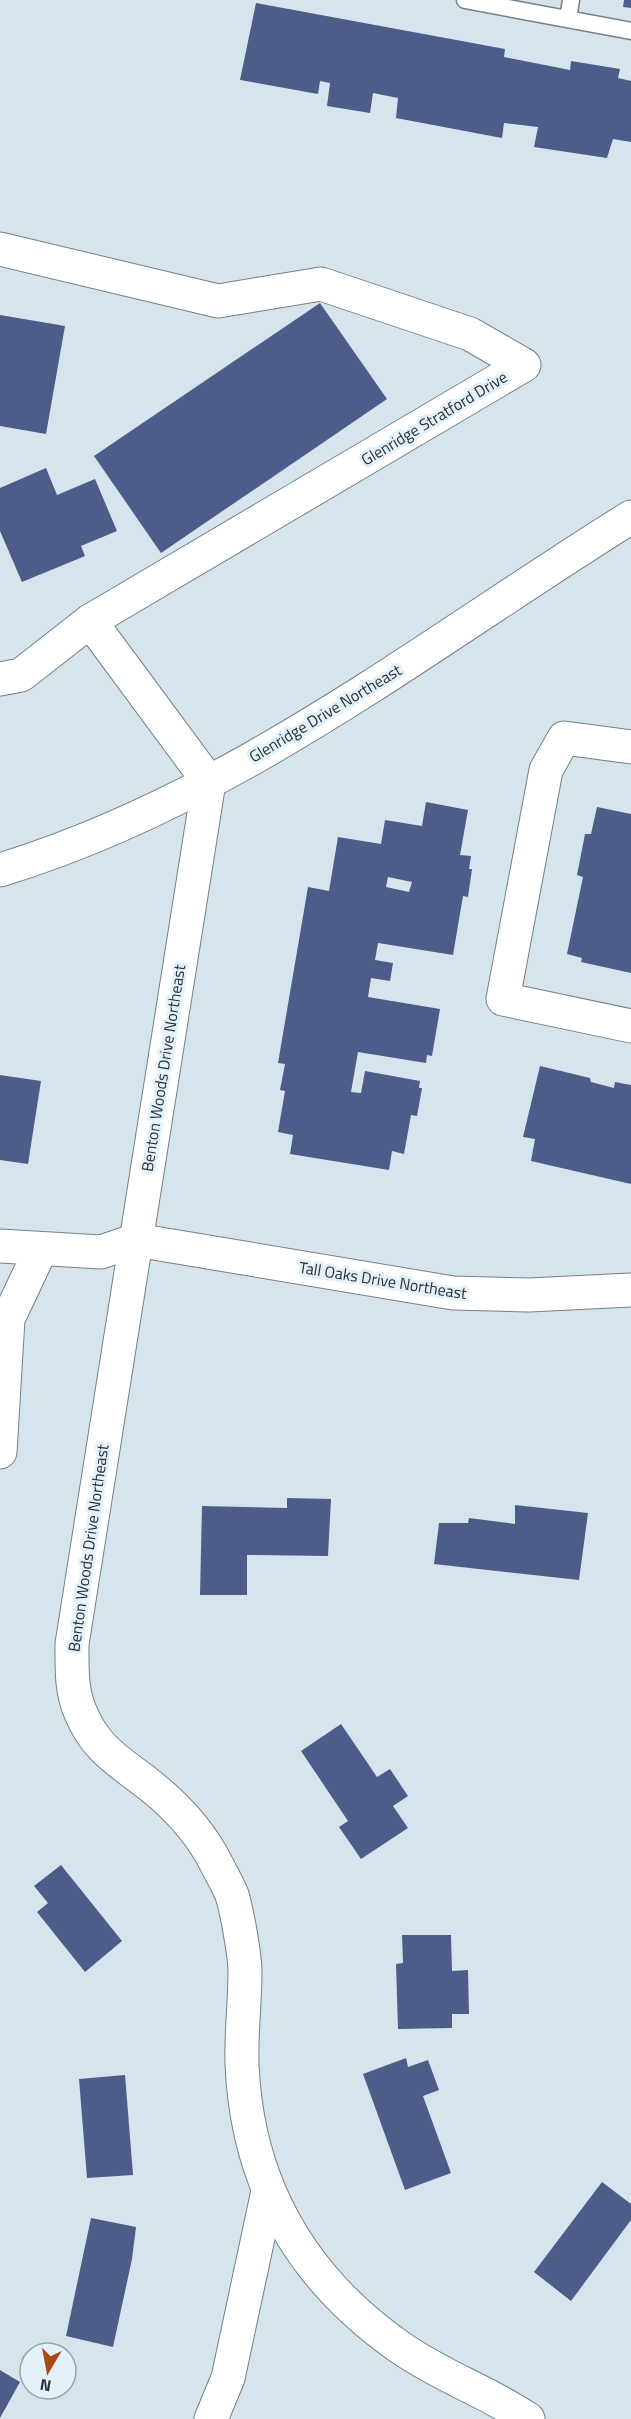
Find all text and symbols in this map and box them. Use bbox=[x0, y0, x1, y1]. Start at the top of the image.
street label: Glenridge Stratford Drive bbox=[356, 365, 512, 471]
street label: Glenridge Drive Northeast bbox=[244, 658, 406, 768]
street label: Benton Woods Drive Northeast bbox=[135, 962, 191, 1173]
street label: Tall Oaks Drive Northeast bbox=[297, 1255, 469, 1305]
street label: Benton Woods Drive Northeast bbox=[62, 1442, 115, 1653]
north arrow bbox=[18, 2341, 78, 2401]
text: N bbox=[38, 2373, 53, 2399]

